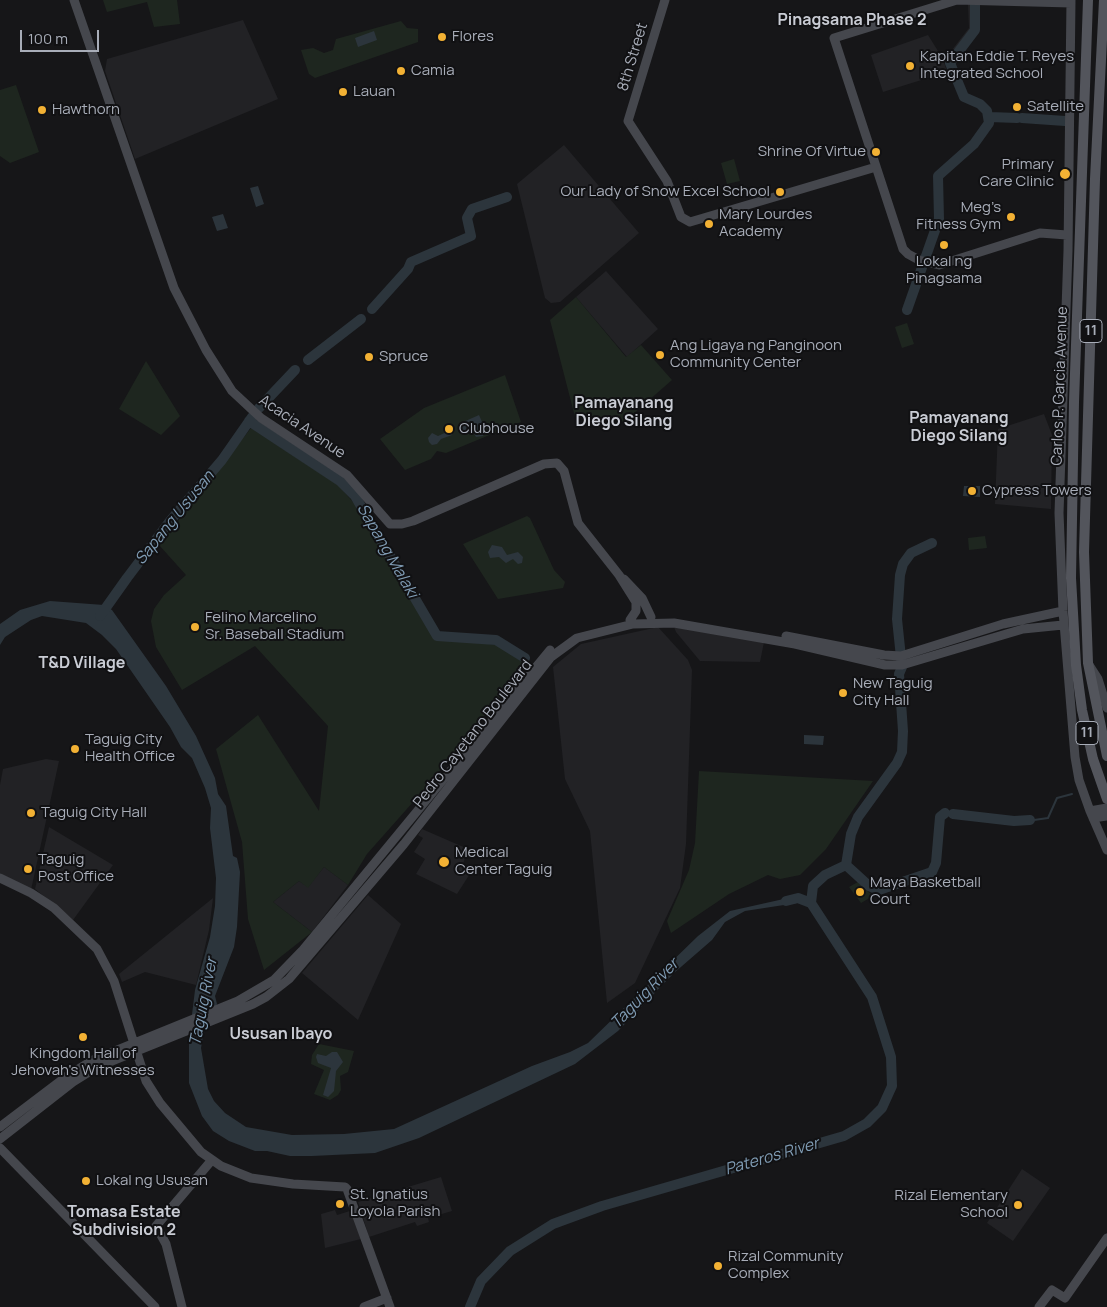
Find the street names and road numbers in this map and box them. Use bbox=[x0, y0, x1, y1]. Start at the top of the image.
street label: 8th Street bbox=[614, 21, 652, 93]
street label: Carlos P. Garcia Avenue bbox=[1048, 306, 1072, 466]
road number: 11 bbox=[1080, 320, 1102, 342]
street label: Acacia Avenue bbox=[255, 391, 349, 463]
street label: Pedro Cayetano Boulevard bbox=[410, 657, 536, 811]
road number: 11 bbox=[1076, 721, 1098, 744]

